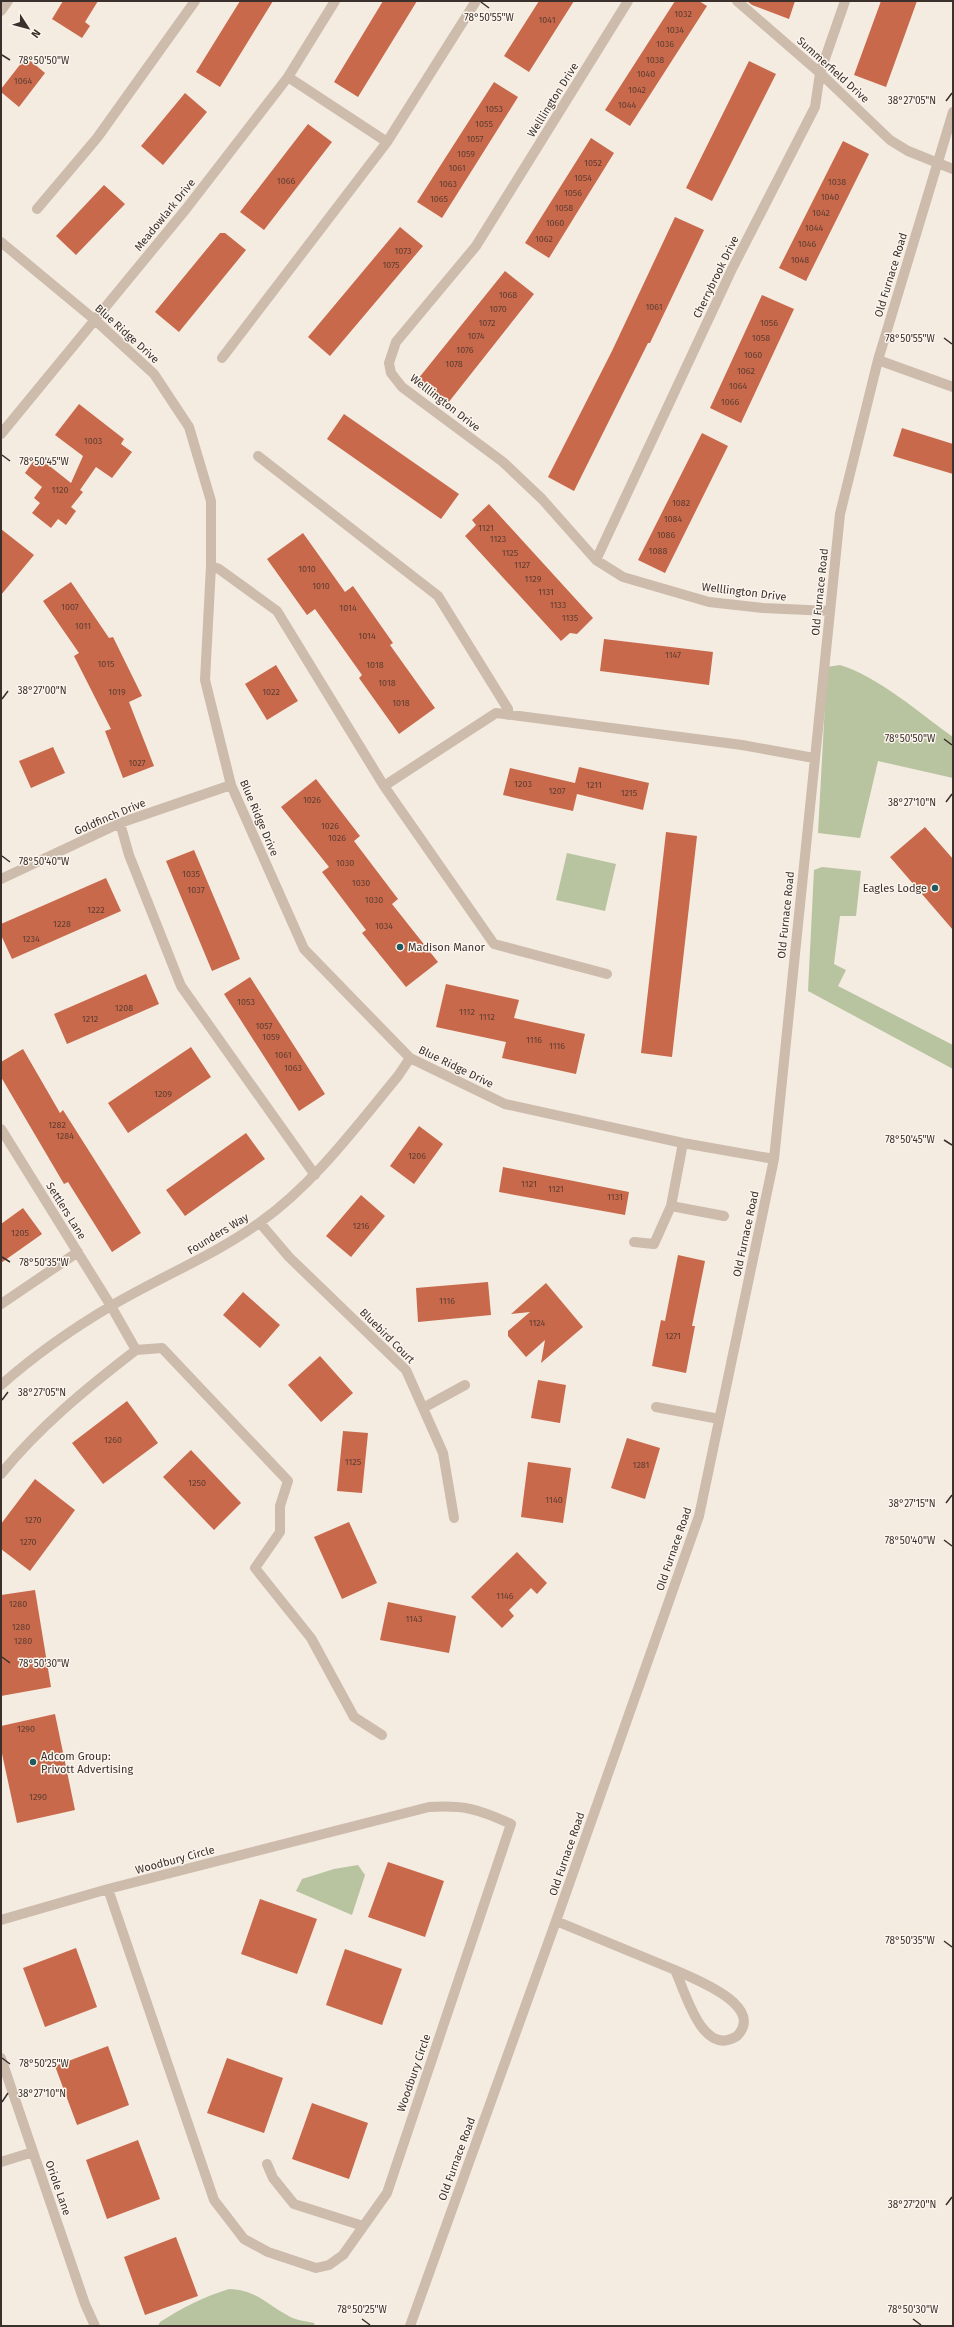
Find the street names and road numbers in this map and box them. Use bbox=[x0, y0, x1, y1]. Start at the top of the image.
street label: Summerfield Drive bbox=[794, 34, 872, 106]
street label: Welllington Drive bbox=[525, 60, 581, 140]
street label: Meadowlark Drive bbox=[132, 176, 198, 254]
street label: Old Furnace Road bbox=[872, 231, 910, 319]
street label: Cherrybrook Drive bbox=[690, 234, 742, 320]
street label: Blue Ridge Drive bbox=[92, 302, 162, 366]
street label: Welllington Drive bbox=[407, 372, 483, 434]
street label: Old Furnace Road bbox=[809, 548, 831, 636]
street label: Welllington Drive bbox=[701, 580, 787, 604]
street label: Blue Ridge Drive bbox=[237, 778, 281, 858]
street label: Goldfinch Drive bbox=[72, 796, 148, 838]
street label: Old Furnace Road bbox=[775, 871, 797, 959]
street label: Blue Ridge Drive bbox=[416, 1043, 496, 1091]
street label: Settlers Lane bbox=[43, 1180, 89, 1242]
street label: Old Furnace Road bbox=[731, 1190, 761, 1278]
street label: Founders Way bbox=[185, 1210, 251, 1257]
street label: Bluebird Court bbox=[357, 1306, 417, 1366]
street label: Old Furnace Road bbox=[654, 1505, 694, 1593]
street label: Old Furnace Road bbox=[547, 1810, 587, 1898]
street label: Woodbury Circle bbox=[134, 1843, 216, 1877]
street label: Woodbury Circle bbox=[395, 2032, 433, 2114]
street label: Old Furnace Road bbox=[436, 2116, 478, 2202]
street label: Oriole Lane bbox=[43, 2159, 73, 2217]

